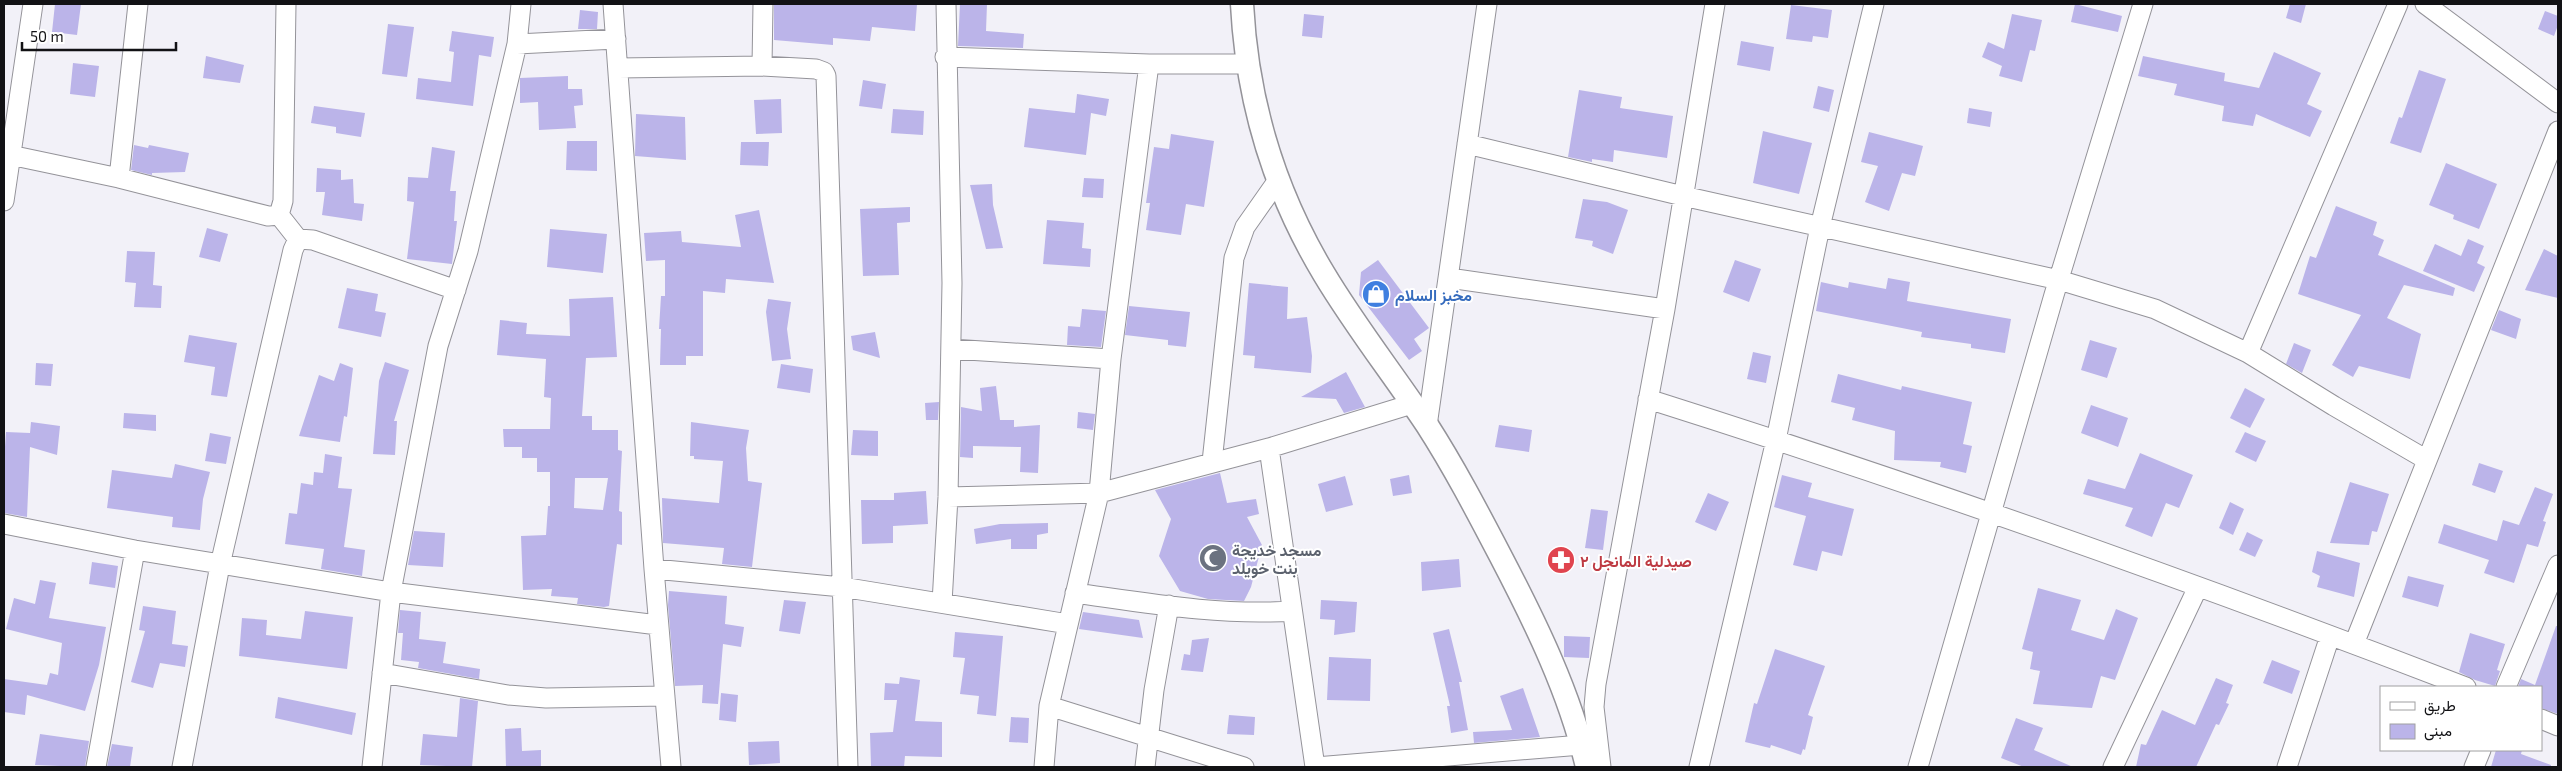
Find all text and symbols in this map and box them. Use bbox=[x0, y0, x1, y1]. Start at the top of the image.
scale bar bbox=[22, 20, 176, 52]
text: 50 m bbox=[30, 27, 64, 45]
shop icon: مخبز السلام bbox=[1361, 279, 1391, 309]
place label: مخبز السلام bbox=[1395, 285, 1472, 306]
place label: مسجد خديجة بنت خويلد bbox=[1232, 540, 1322, 579]
mosque icon: مسجد خديجة بنت خويلد bbox=[1198, 543, 1228, 573]
pharmacy icon: صيدلية المانجل ٢ bbox=[1546, 545, 1576, 575]
place label: صيدلية المانجل ٢ bbox=[1580, 551, 1692, 571]
legend bbox=[2380, 686, 2542, 751]
text: طريق bbox=[2424, 696, 2456, 716]
text: مبنى bbox=[2424, 721, 2452, 741]

